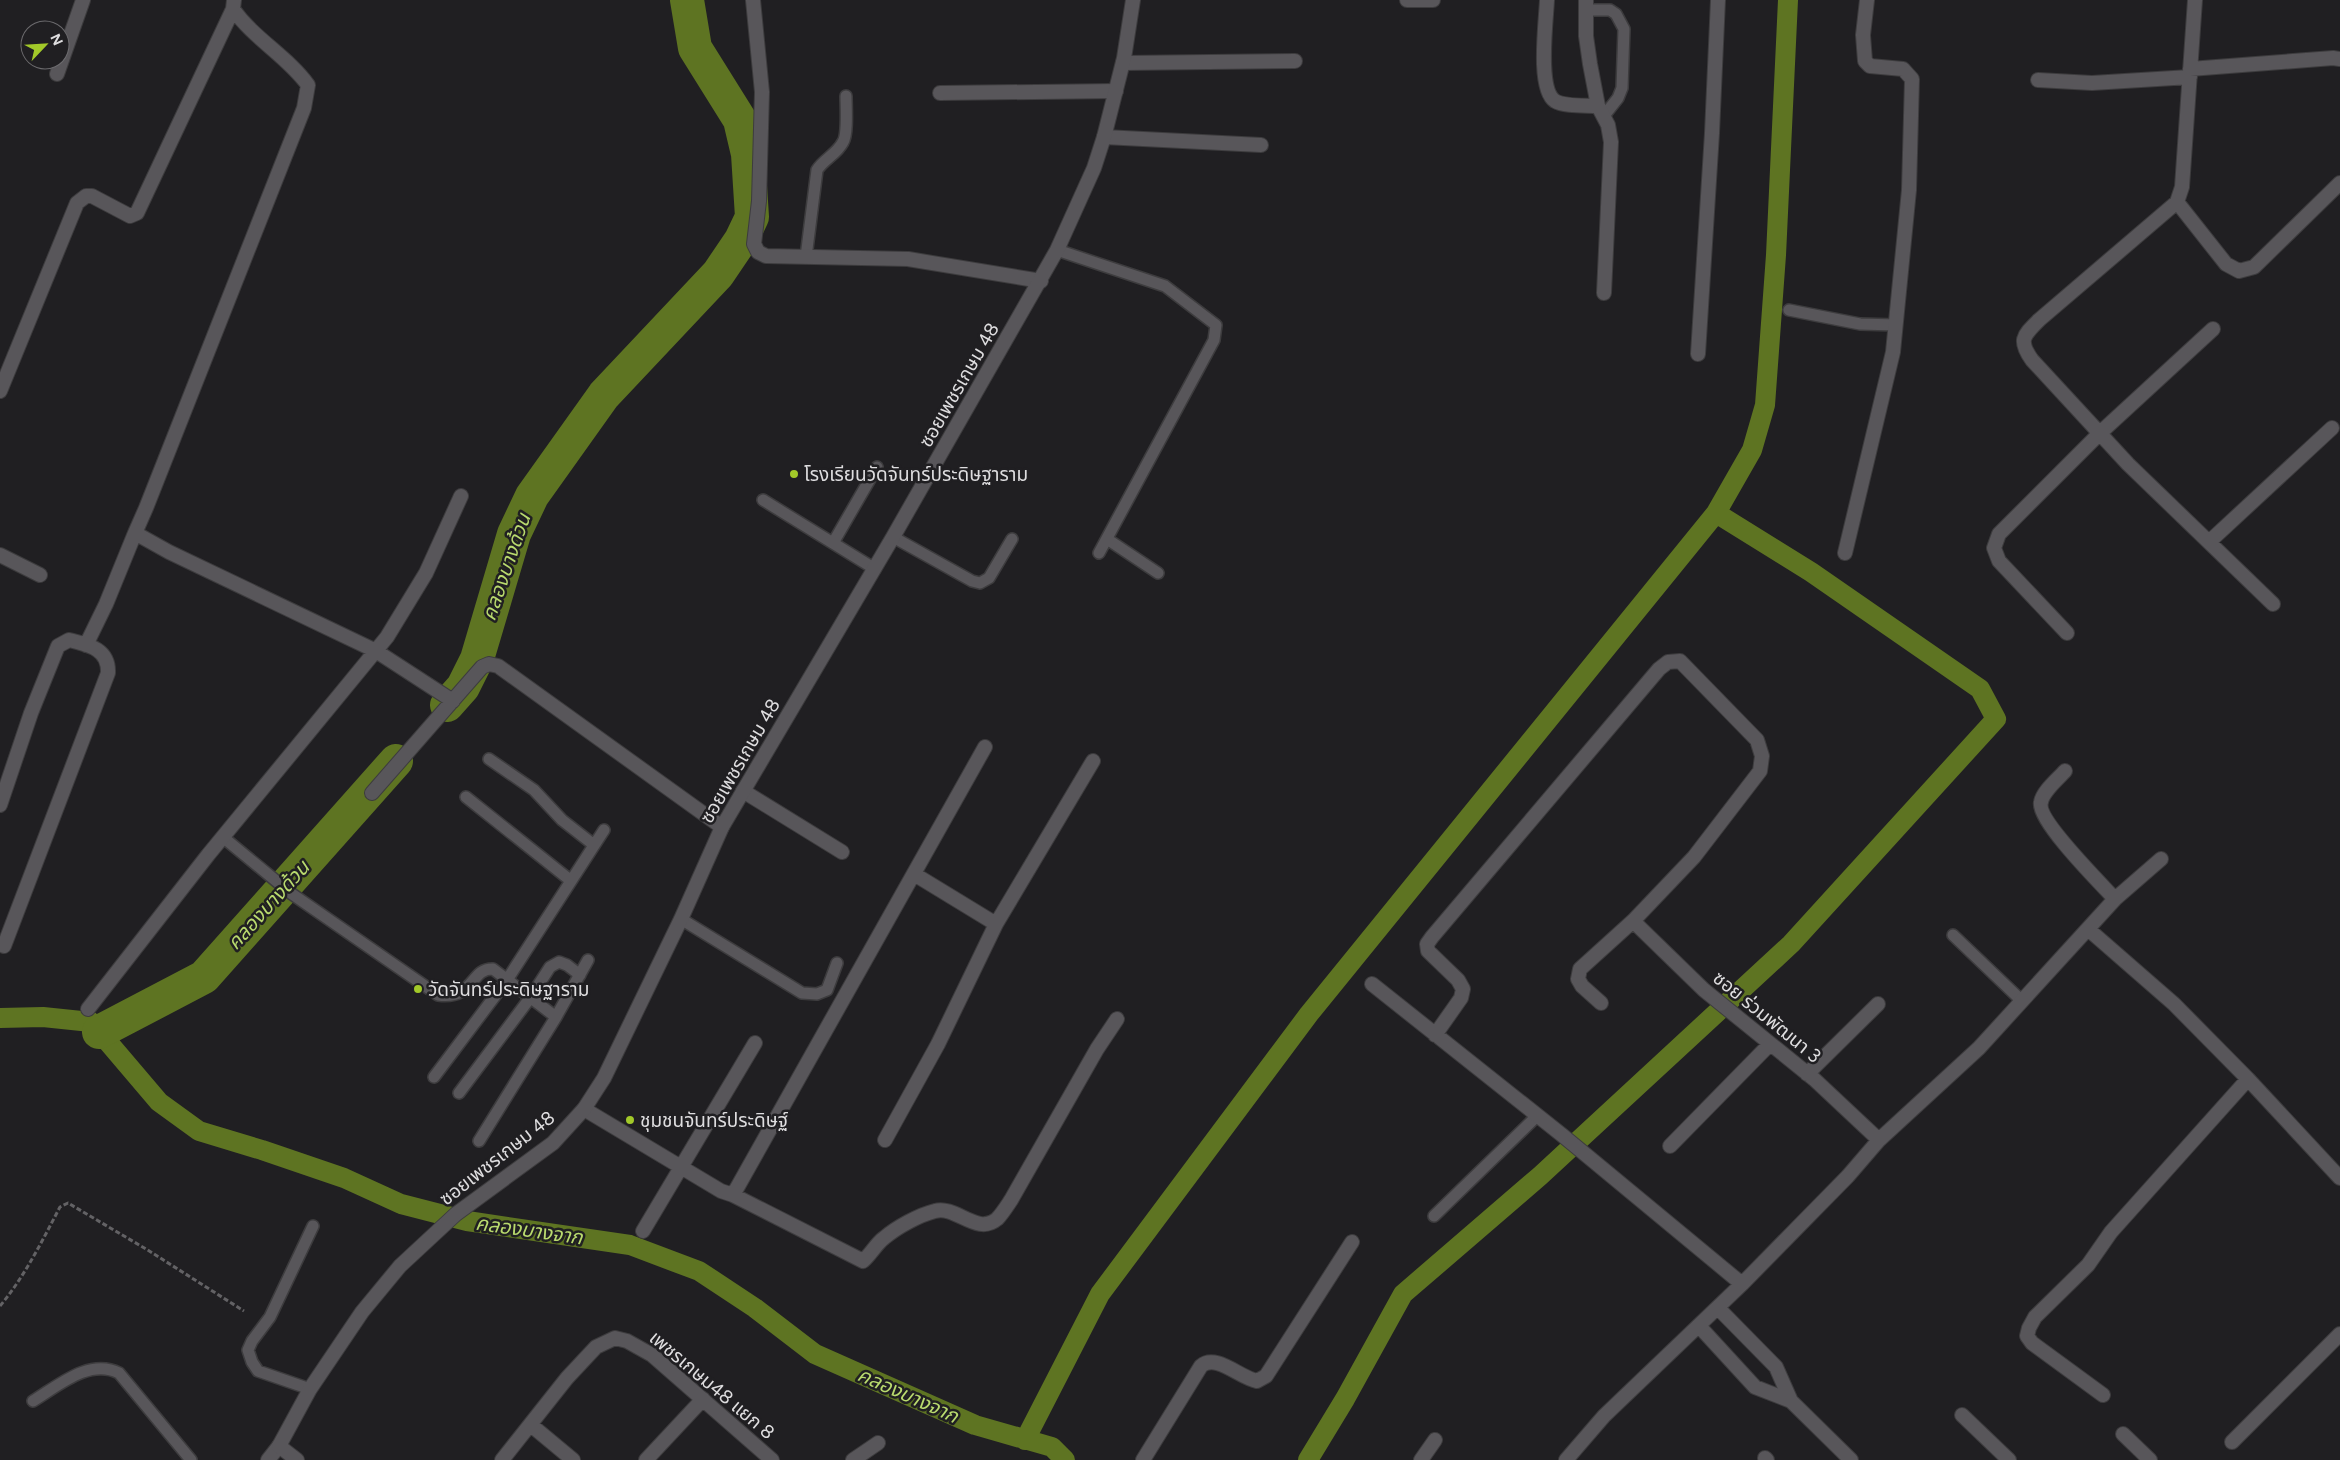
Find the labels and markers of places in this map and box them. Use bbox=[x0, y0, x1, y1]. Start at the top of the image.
place label: โรงเรียนวัดจันทร์ประดิษฐาราม bbox=[804, 463, 1028, 486]
marker: โรงเรียนวัดจันทร์ประดิษฐาราม bbox=[788, 468, 800, 480]
place label: วัดจันทร์ประดิษฐาราม bbox=[428, 978, 589, 1001]
marker: วัดจันทร์ประดิษฐาราม bbox=[412, 983, 424, 995]
place label: ชุมชนจันทร์ประดิษฐ์ bbox=[640, 1109, 788, 1132]
marker: ชุมชนจันทร์ประดิษฐ์ bbox=[624, 1114, 636, 1126]

